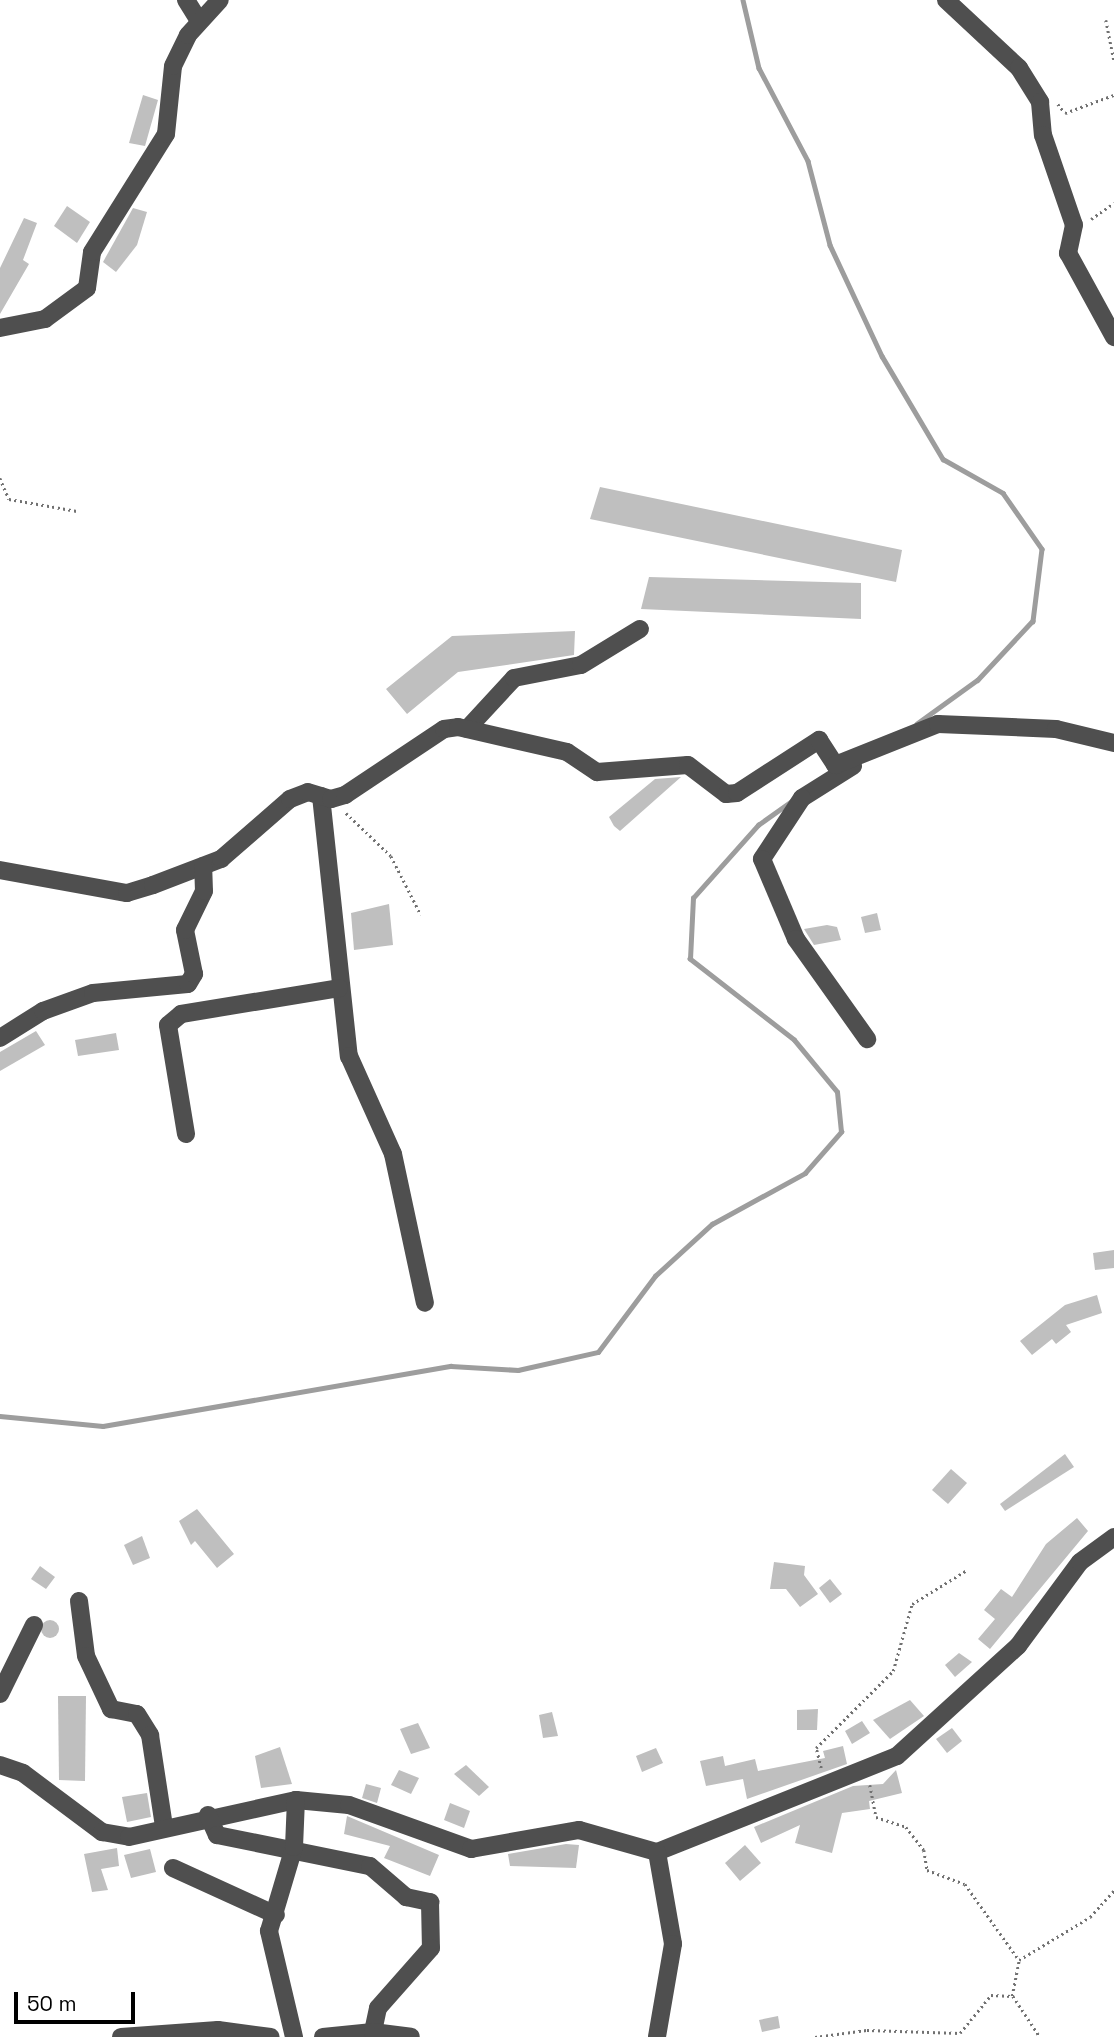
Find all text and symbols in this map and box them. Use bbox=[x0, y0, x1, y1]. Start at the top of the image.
scale bar bbox=[18, 1978, 138, 2022]
text: 50 m bbox=[27, 1990, 77, 2017]

